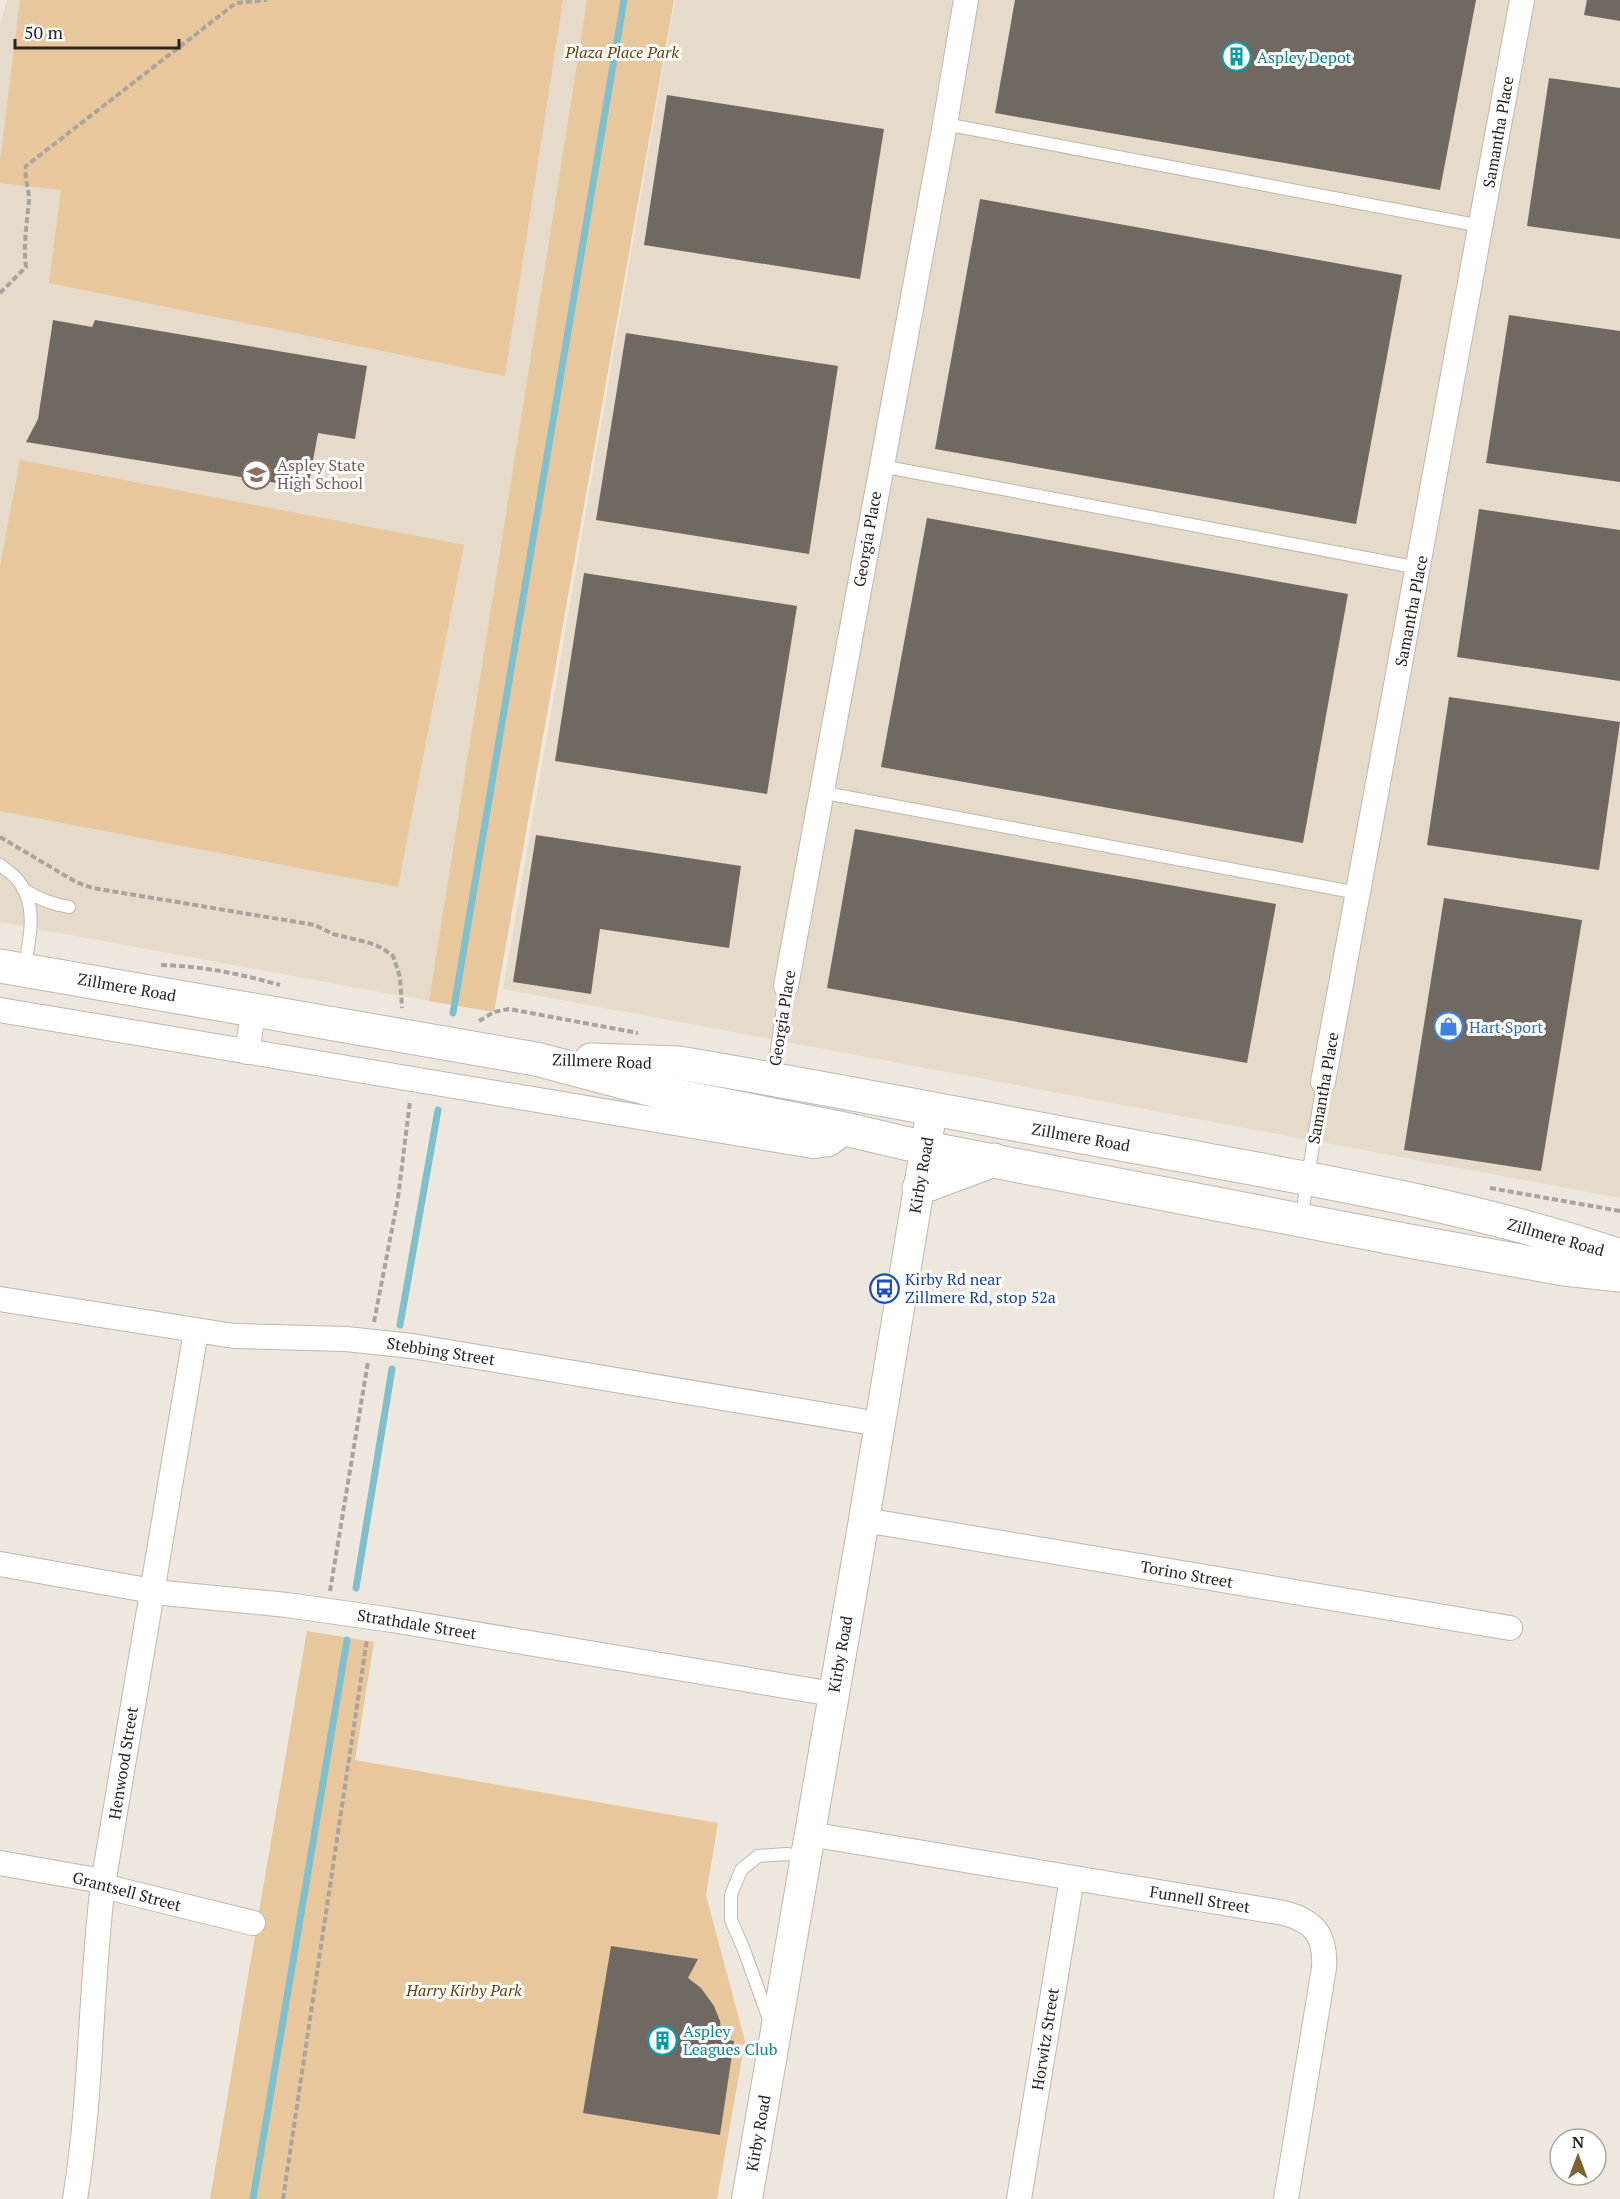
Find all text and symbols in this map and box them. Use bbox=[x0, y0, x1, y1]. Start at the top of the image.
scale bar bbox=[15, 12, 178, 50]
text: 50 m bbox=[24, 20, 64, 44]
park label: Plaza Place Park bbox=[564, 41, 679, 63]
building icon: Aspley Depot bbox=[1220, 41, 1252, 73]
place label: Aspley Depot bbox=[1257, 46, 1352, 68]
street label: Samantha Place bbox=[1477, 74, 1519, 190]
place label: Aspley State High School bbox=[277, 454, 365, 494]
school or university icon: Aspley State High School bbox=[240, 458, 272, 490]
street label: Georgia Place bbox=[848, 489, 886, 589]
street label: Samantha Place bbox=[1389, 553, 1433, 669]
street label: Zillmere Road bbox=[76, 967, 178, 1007]
street label: Georgia Place bbox=[764, 968, 800, 1068]
shop icon: Hart Sport bbox=[1432, 1011, 1464, 1043]
place label: Hart Sport bbox=[1469, 1016, 1543, 1038]
street label: Samantha Place bbox=[1302, 1030, 1344, 1146]
street label: Zillmere Road bbox=[552, 1048, 652, 1074]
street label: Zillmere Road bbox=[1030, 1117, 1132, 1157]
street label: Kirby Road bbox=[903, 1135, 939, 1215]
street label: Zillmere Road bbox=[1505, 1213, 1607, 1261]
place label: Kirby Rd near Zillmere Rd, stop 52a bbox=[905, 1268, 1056, 1308]
bus stop icon: Kirby Rd near Zillmere Rd, stop 52a bbox=[868, 1272, 900, 1304]
street label: Stebbing Street bbox=[385, 1332, 497, 1370]
street label: Torino Street bbox=[1139, 1555, 1235, 1593]
street label: Strathdale Street bbox=[356, 1604, 478, 1644]
street label: Kirby Road bbox=[822, 1614, 858, 1694]
street label: Henwood Street bbox=[103, 1705, 143, 1821]
street label: Grantsell Street bbox=[70, 1866, 184, 1916]
street label: Funnell Street bbox=[1148, 1880, 1252, 1918]
park label: Harry Kirby Park bbox=[405, 1979, 522, 2001]
street label: Horwitz Street bbox=[1026, 1986, 1064, 2092]
place label: Aspley Leagues Club bbox=[683, 2020, 778, 2060]
building icon: Aspley Leagues Club bbox=[646, 2024, 678, 2056]
street label: Kirby Road bbox=[740, 2093, 776, 2173]
north arrow bbox=[1548, 2127, 1608, 2187]
text: N bbox=[1572, 2131, 1584, 2153]

